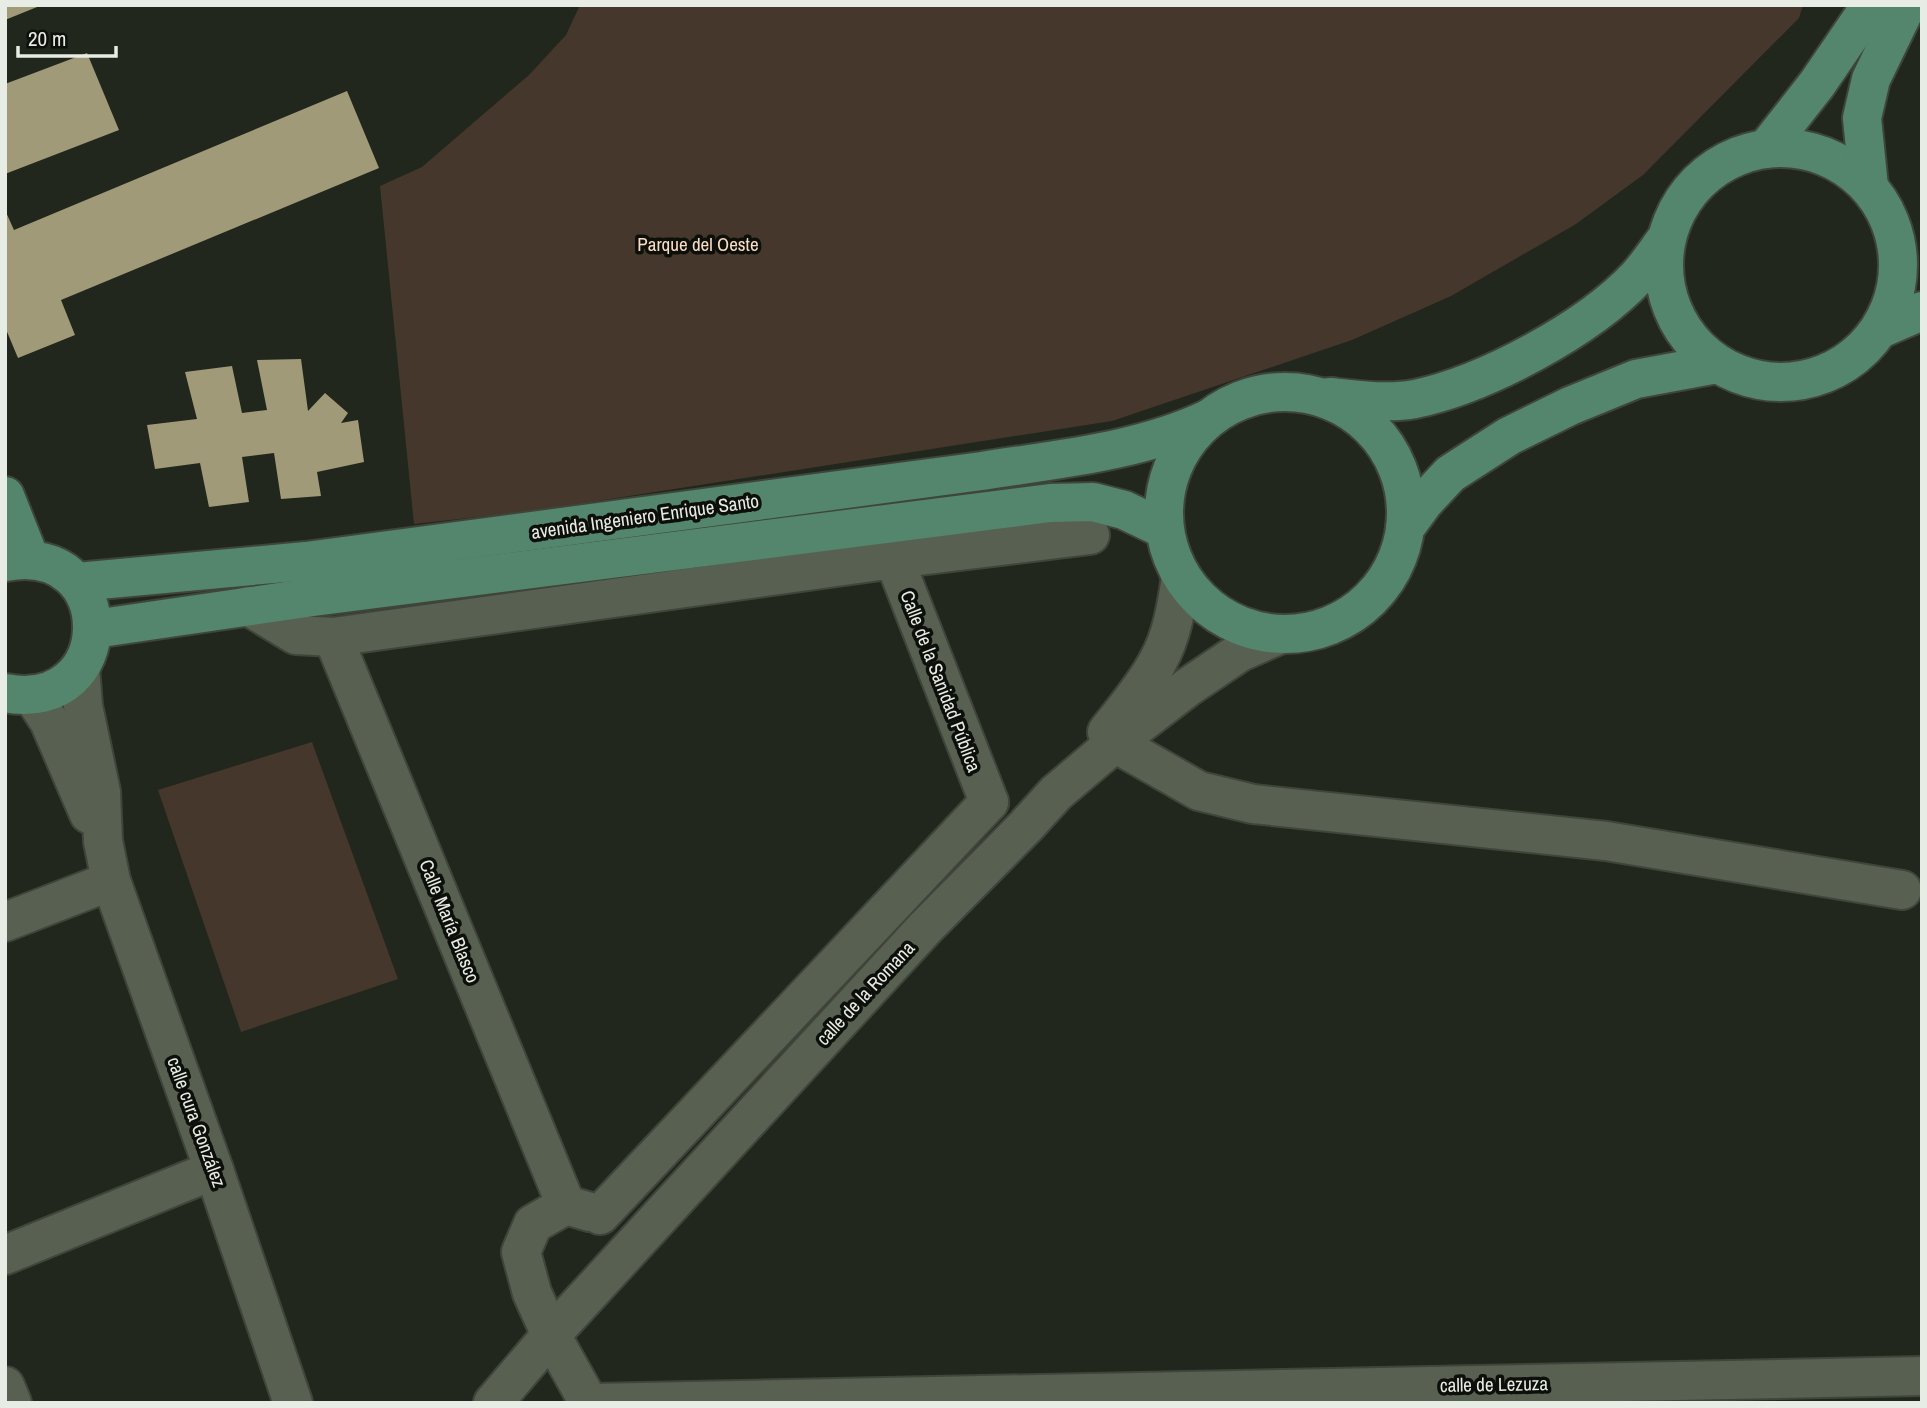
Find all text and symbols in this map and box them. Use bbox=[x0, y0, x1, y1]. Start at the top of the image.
scale bar bbox=[18, 14, 116, 58]
text: 20 m bbox=[28, 24, 66, 53]
park label: Parque del Oeste bbox=[637, 231, 759, 257]
street label: avenida Ingeniero Enrique Santo bbox=[530, 487, 760, 545]
street label: Calle de la Sanidad Pública bbox=[894, 587, 988, 776]
street label: Calle María Blasco bbox=[413, 856, 487, 986]
street label: calle de la Romana bbox=[810, 935, 920, 1051]
street label: calle cura González bbox=[161, 1053, 233, 1191]
street label: calle de Lezuza bbox=[1440, 1370, 1549, 1398]

